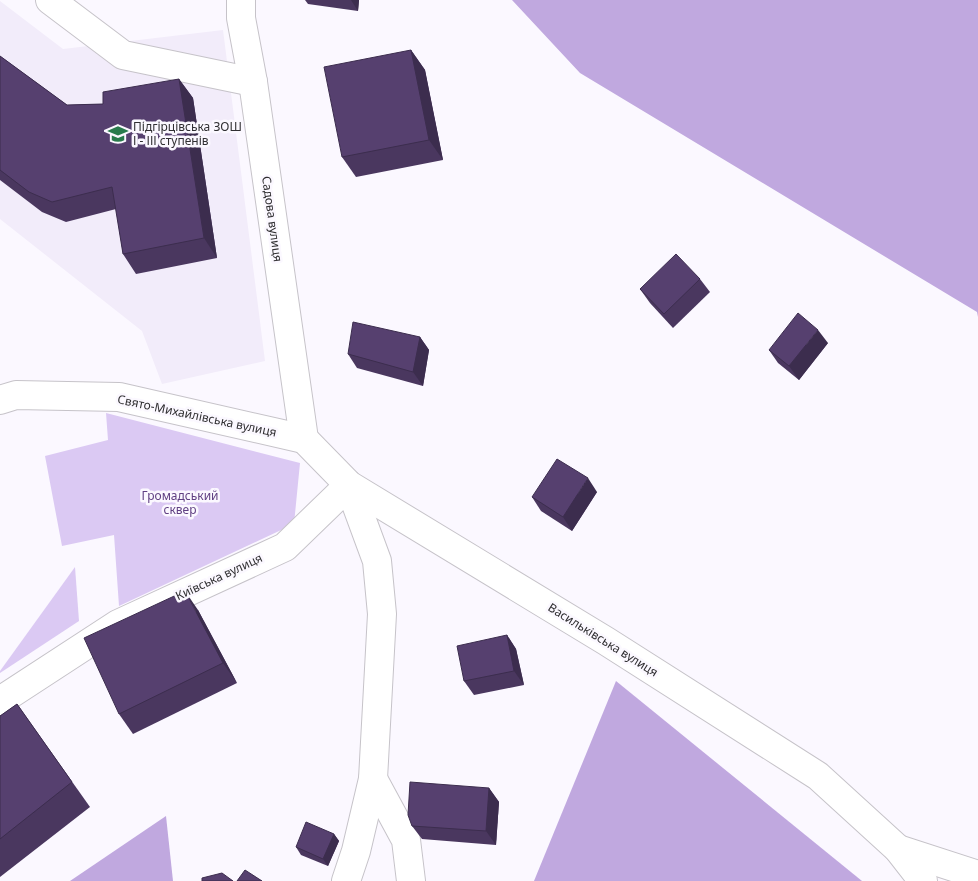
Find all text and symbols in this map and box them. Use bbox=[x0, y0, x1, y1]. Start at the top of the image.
place label: Підгірцівська ЗОШ І - ІІІ ступенів bbox=[133, 118, 242, 149]
school or university icon: Підгірцівська ЗОШ І - ІІІ ступенів bbox=[107, 123, 129, 145]
street label: Садова вулиця bbox=[258, 175, 287, 263]
street label: Свято-Михайлівська вулиця bbox=[116, 390, 278, 441]
park label: Громадський сквер bbox=[141, 487, 219, 518]
street label: Київська вулиця bbox=[173, 549, 265, 604]
street label: Васильківська вулиця bbox=[545, 599, 662, 680]

